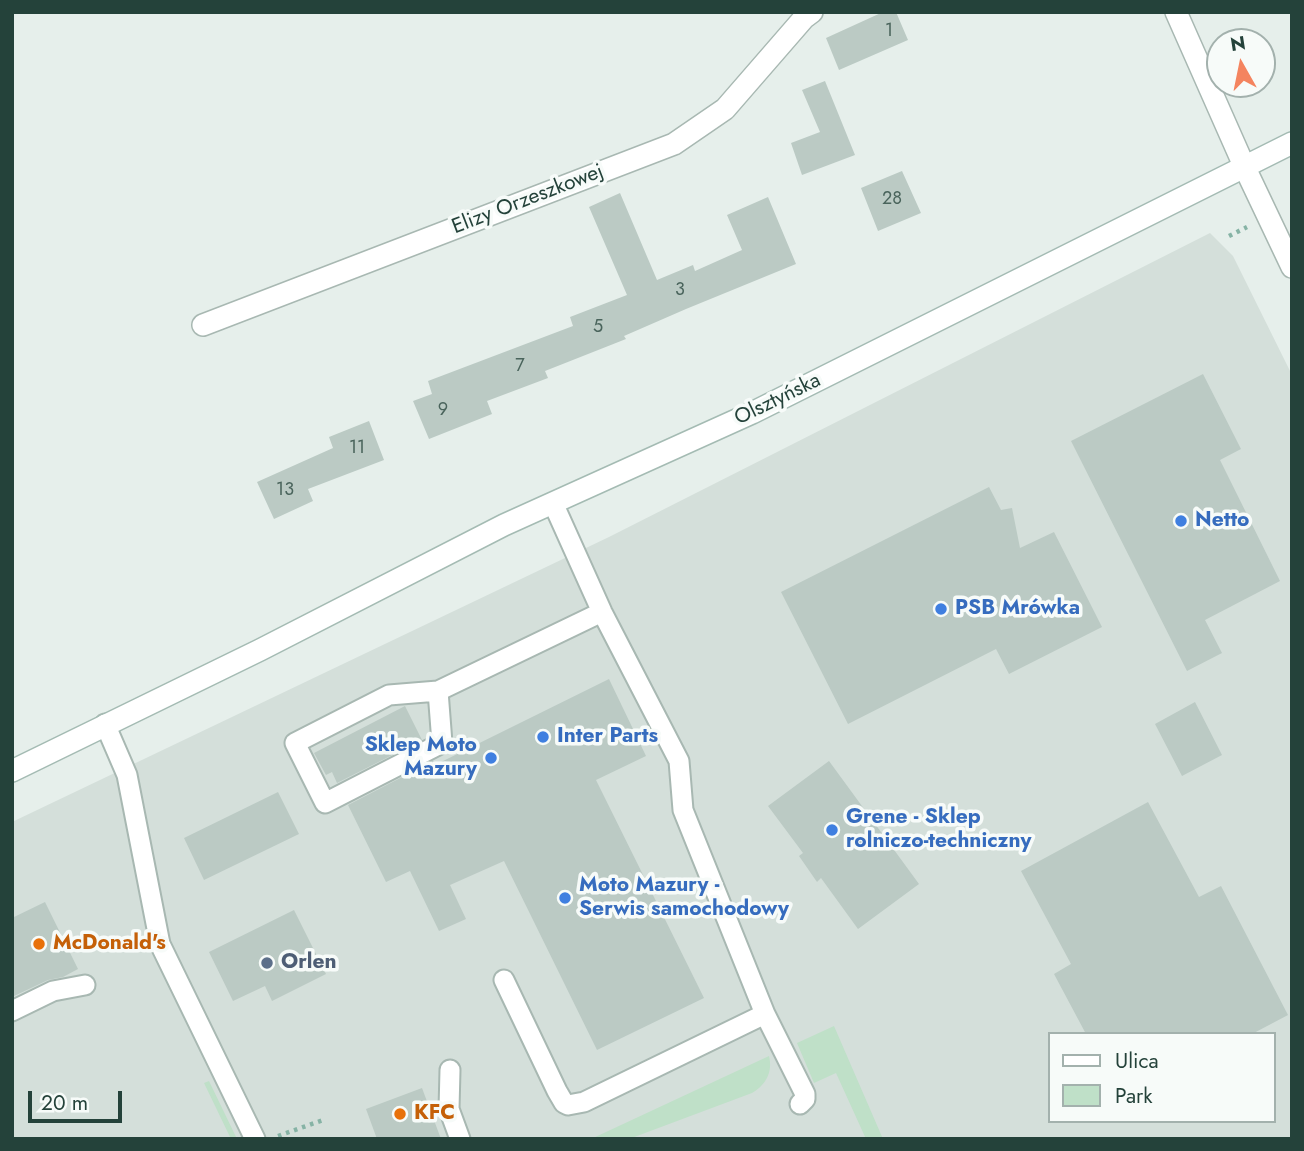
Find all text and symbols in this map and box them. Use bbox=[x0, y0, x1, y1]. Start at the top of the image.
house number: 1 bbox=[885, 21, 893, 43]
north arrow bbox=[1206, 28, 1276, 98]
text: N bbox=[1228, 29, 1248, 58]
street label: Elizy Orzeszkowej bbox=[449, 160, 607, 240]
house number: 28 bbox=[882, 189, 902, 211]
house number: 3 bbox=[675, 280, 685, 302]
house number: 5 bbox=[593, 317, 603, 339]
house number: 7 bbox=[515, 356, 525, 378]
street label: Olsztyńska bbox=[731, 368, 825, 432]
house number: 9 bbox=[438, 400, 448, 422]
house number: 11 bbox=[349, 438, 365, 460]
house number: 13 bbox=[276, 480, 294, 502]
place label: Netto bbox=[1195, 508, 1249, 534]
marker: Netto bbox=[1173, 513, 1189, 529]
place label: PSB Mrówka bbox=[955, 596, 1080, 622]
marker: PSB Mrówka bbox=[933, 601, 949, 617]
place label: Inter Parts bbox=[557, 724, 658, 750]
marker: Inter Parts bbox=[535, 729, 551, 745]
place label: Sklep Moto Mazury bbox=[365, 733, 477, 783]
marker: Sklep Moto Mazury bbox=[483, 750, 499, 766]
place label: Grene - Sklep rolniczo-techniczny bbox=[846, 805, 1031, 855]
marker: Grene - Sklep rolniczo-techniczny bbox=[824, 822, 840, 838]
place label: Moto Mazury - Serwis samochodowy bbox=[579, 873, 789, 923]
marker: Moto Mazury - Serwis samochodowy bbox=[557, 890, 573, 906]
place label: McDonald's bbox=[53, 931, 166, 957]
marker: McDonald's bbox=[31, 936, 47, 952]
place label: Orlen bbox=[281, 950, 337, 976]
marker: Orlen bbox=[259, 955, 275, 971]
legend bbox=[1048, 1032, 1276, 1123]
text: Ulica bbox=[1115, 1046, 1159, 1076]
scale bar bbox=[32, 1078, 126, 1122]
text: Park bbox=[1115, 1081, 1152, 1111]
text: 20 m bbox=[41, 1088, 88, 1118]
place label: KFC bbox=[414, 1101, 455, 1127]
marker: KFC bbox=[392, 1106, 408, 1122]

